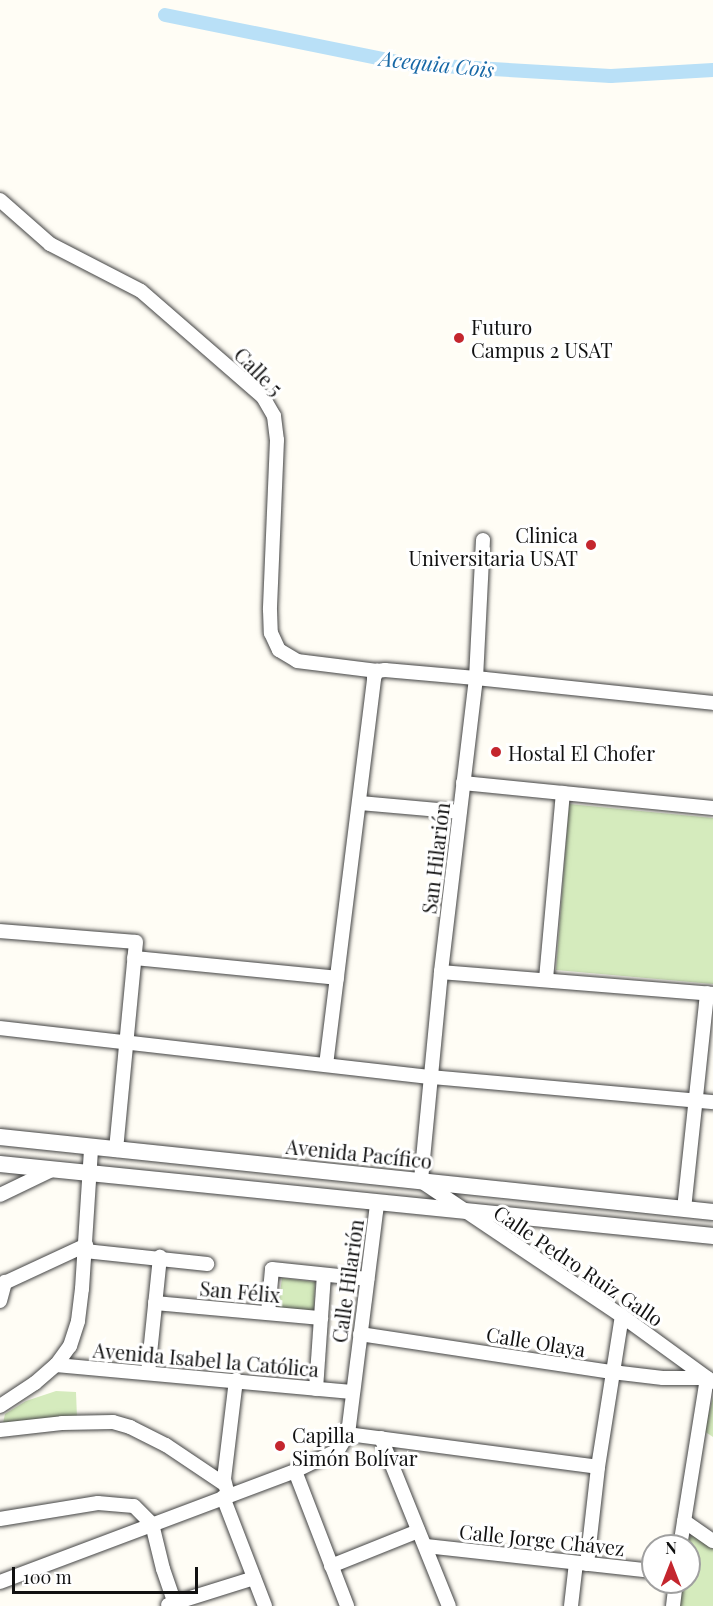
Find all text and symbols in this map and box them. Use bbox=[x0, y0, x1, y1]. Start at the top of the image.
water label: Acequia Cois bbox=[378, 44, 496, 82]
place label: Futuro Campus 2 USAT bbox=[471, 314, 613, 361]
marker: Futuro Campus 2 USAT bbox=[452, 331, 466, 345]
street label: Calle 5 bbox=[230, 342, 288, 400]
place label: Clinica Universitaria USAT bbox=[408, 522, 578, 569]
marker: Clinica Universitaria USAT bbox=[582, 536, 600, 554]
place label: Hostal El Chofer bbox=[508, 740, 655, 764]
marker: Hostal El Chofer bbox=[489, 745, 503, 759]
street label: San Hilarión bbox=[416, 801, 454, 915]
street label: Avenida Pacífico bbox=[285, 1133, 433, 1173]
street label: Calle Pedro Ruiz Gallo bbox=[490, 1199, 668, 1331]
street label: Calle Hilarión bbox=[326, 1218, 368, 1344]
street label: San Félix bbox=[199, 1276, 281, 1306]
street label: Calle Olaya bbox=[485, 1321, 587, 1361]
street label: Avenida Isabel la Católica bbox=[91, 1337, 321, 1381]
place label: Capilla Simón Bolívar bbox=[292, 1422, 418, 1469]
marker: Capilla Simón Bolívar bbox=[273, 1439, 287, 1453]
street label: Calle Jorge Chávez bbox=[458, 1518, 626, 1560]
north arrow bbox=[641, 1534, 701, 1594]
text: N bbox=[665, 1537, 677, 1558]
scale bar bbox=[15, 1555, 201, 1593]
text: 100 m bbox=[23, 1565, 72, 1589]

